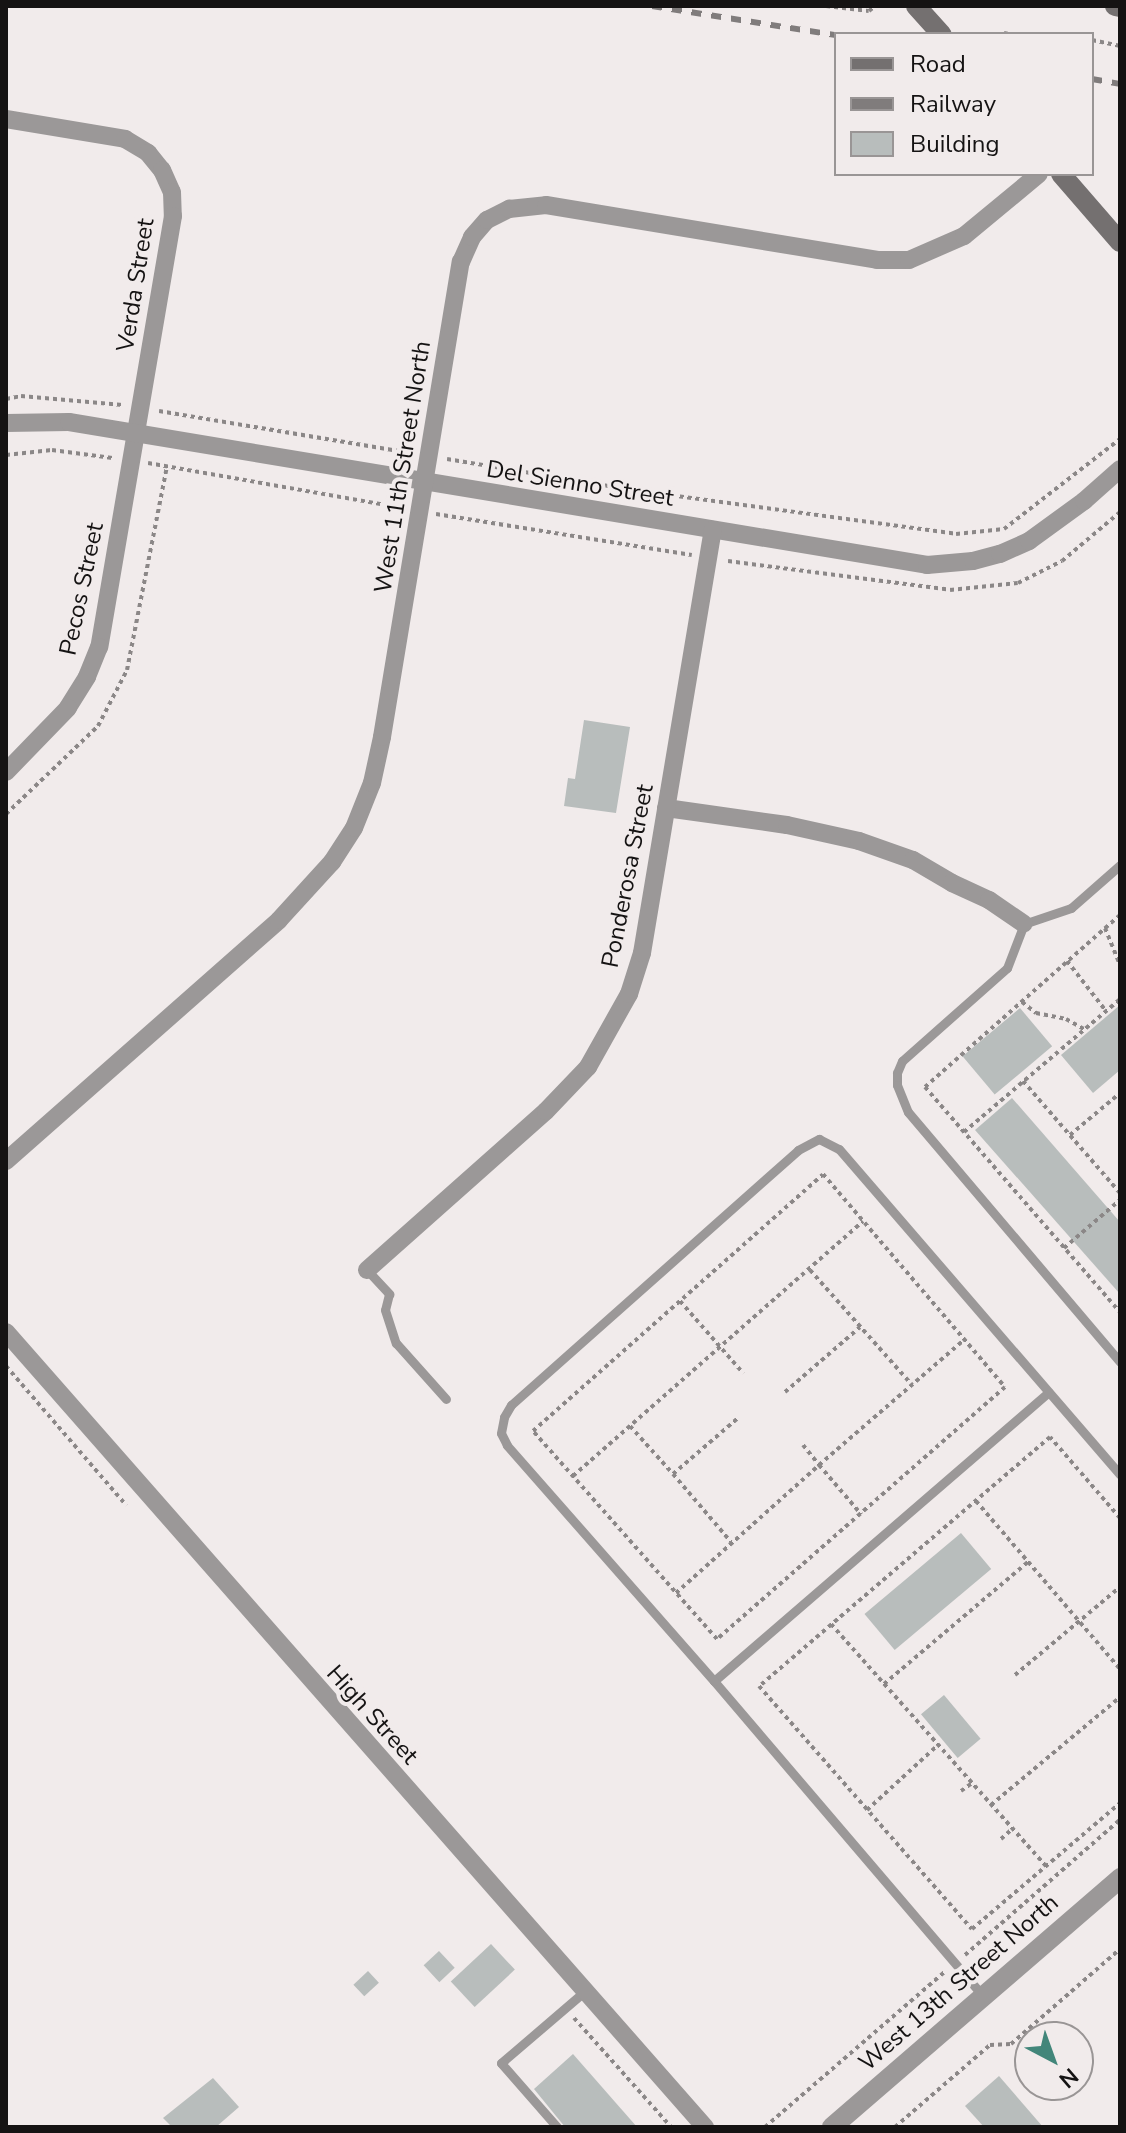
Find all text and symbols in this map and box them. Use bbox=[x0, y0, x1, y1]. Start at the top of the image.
legend bbox=[834, 32, 1094, 176]
text: Road bbox=[910, 48, 966, 80]
text: Railway bbox=[910, 88, 996, 120]
text: Building bbox=[910, 128, 1000, 160]
street label: Verda Street bbox=[111, 216, 161, 354]
street label: West 11th Street North bbox=[369, 339, 437, 595]
street label: Del Sienno Street bbox=[484, 455, 676, 513]
street label: Pecos Street bbox=[54, 520, 110, 658]
street label: Ponderosa Street bbox=[596, 782, 660, 970]
street label: High Street bbox=[320, 1660, 424, 1770]
street label: West 13th Street North bbox=[853, 1889, 1065, 2077]
north arrow bbox=[1014, 2021, 1094, 2101]
text: N bbox=[1052, 2061, 1084, 2094]

